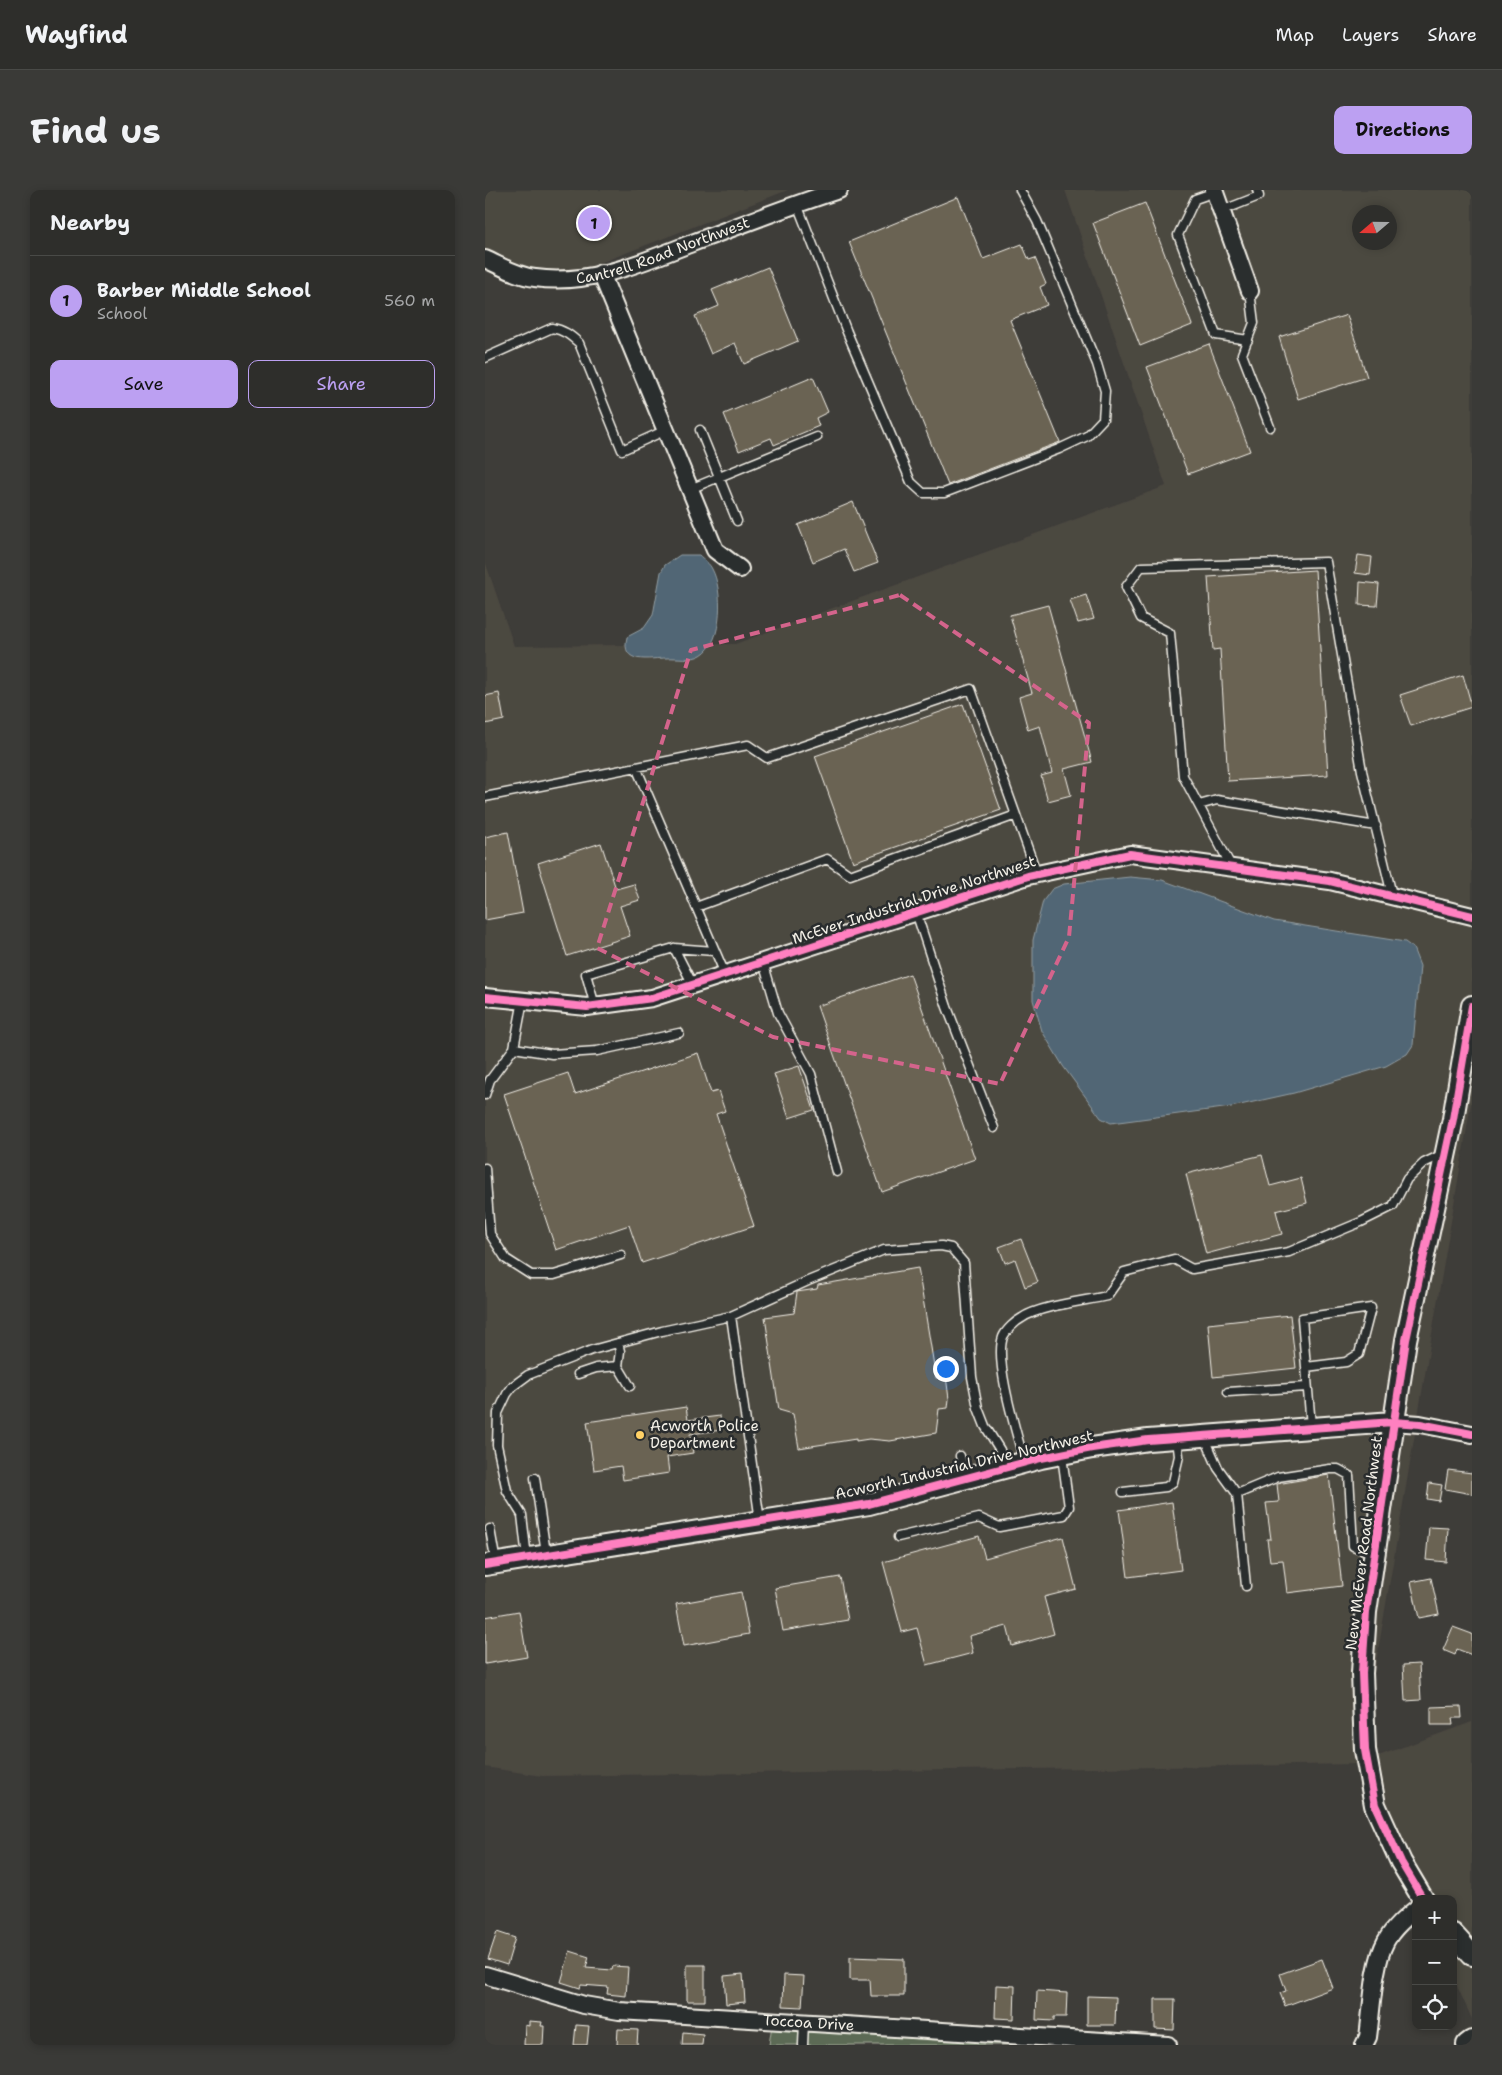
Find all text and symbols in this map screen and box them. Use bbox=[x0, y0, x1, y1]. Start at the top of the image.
text: Wayfind bbox=[25, 19, 128, 51]
text: Map bbox=[1276, 23, 1314, 47]
text: Layers bbox=[1342, 23, 1399, 47]
text: Share bbox=[1427, 23, 1477, 47]
button: Directions bbox=[1334, 106, 1472, 154]
text: Find us bbox=[30, 107, 161, 154]
pin: 1 bbox=[578, 204, 610, 242]
north arrow bbox=[1352, 205, 1397, 250]
text: Nearby bbox=[50, 209, 130, 237]
street label: Cantrell Road Northwest bbox=[575, 212, 752, 288]
text: Barber Middle School bbox=[97, 278, 311, 303]
text: 1 bbox=[62, 290, 70, 311]
text: 560 m bbox=[384, 290, 435, 311]
text: School bbox=[97, 303, 147, 324]
button: Save bbox=[50, 360, 238, 408]
button: Share bbox=[248, 360, 435, 408]
street label: McEver Industrial Drive Northwest bbox=[790, 851, 1038, 949]
your location bbox=[933, 1356, 959, 1382]
place label: Acworth Police Department bbox=[650, 1416, 759, 1453]
street label: Acworth Industrial Drive Northwest bbox=[833, 1426, 1095, 1504]
marker: Acworth Police Department bbox=[634, 1429, 646, 1441]
street label: New McEver Road Northwest bbox=[1341, 1435, 1387, 1651]
map controls bbox=[1412, 1895, 1457, 2030]
button: + bbox=[1412, 1895, 1457, 1940]
button: − bbox=[1412, 1940, 1457, 1985]
button: locate bbox=[1412, 1985, 1457, 2030]
street label: Toccoa Drive bbox=[762, 2010, 855, 2036]

